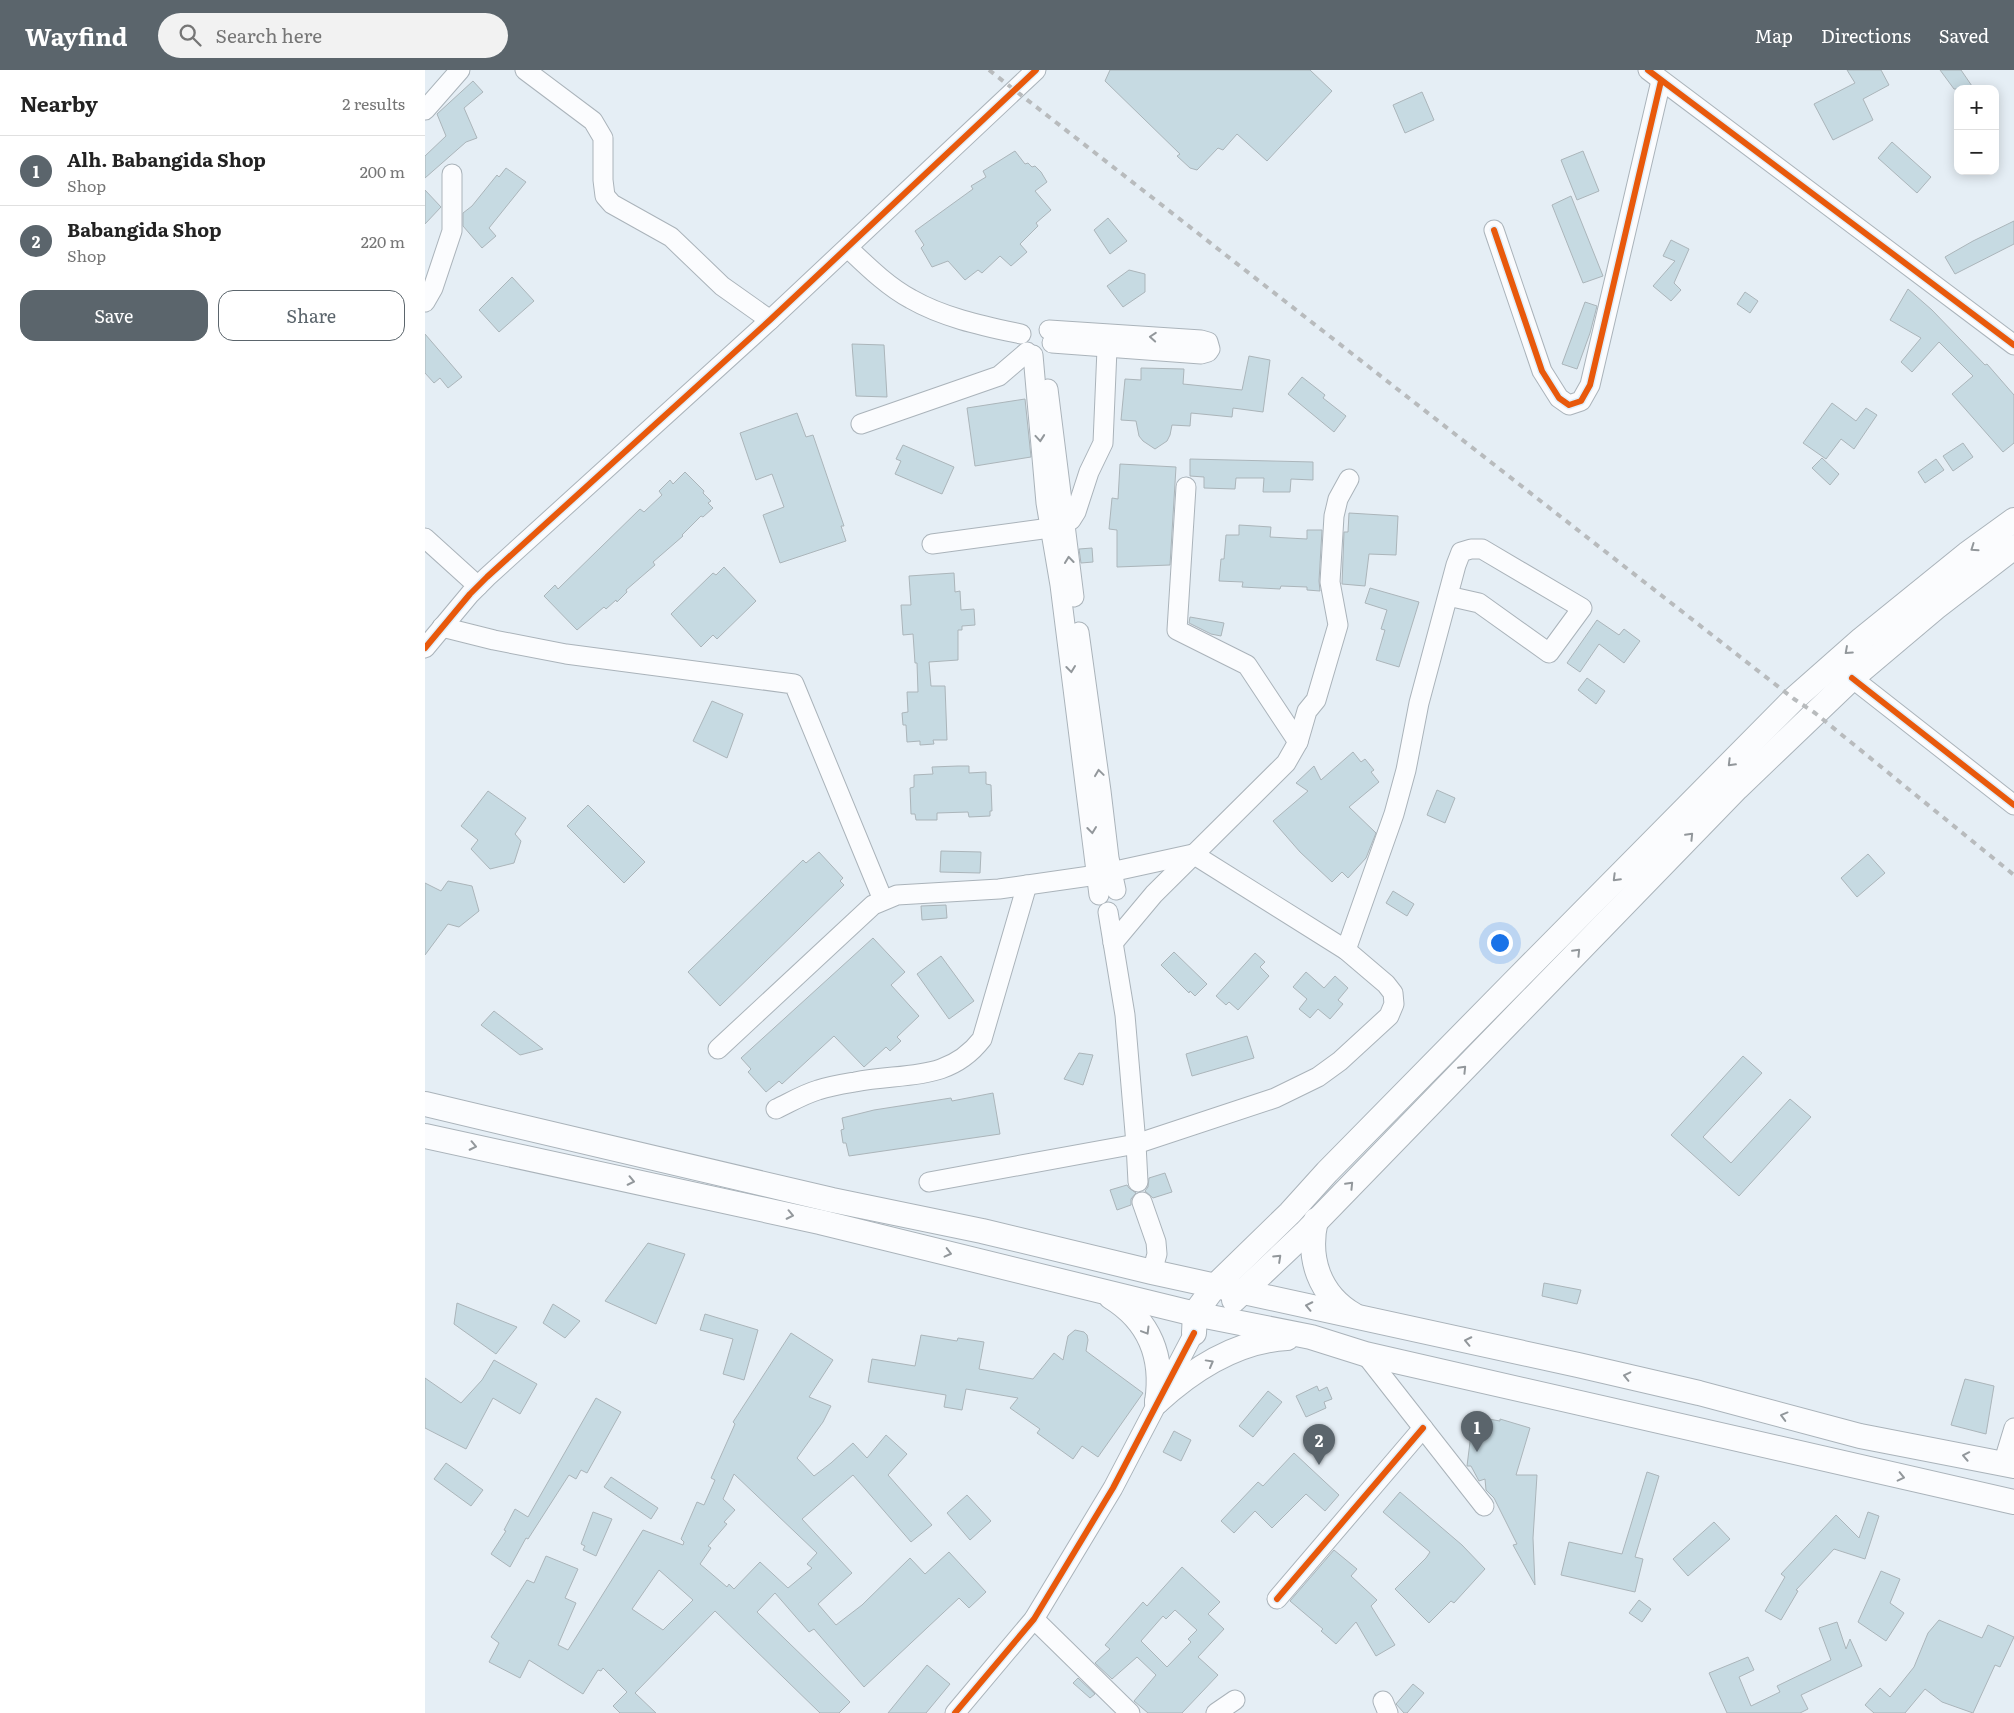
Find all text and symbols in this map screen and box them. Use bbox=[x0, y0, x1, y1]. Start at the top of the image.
search box bbox=[158, 13, 508, 58]
text: Wayfind bbox=[25, 18, 128, 53]
icon: search bbox=[176, 21, 204, 49]
text: Search here bbox=[216, 21, 322, 49]
text: Map bbox=[1755, 22, 1793, 49]
text: Directions bbox=[1821, 22, 1911, 49]
text: Saved bbox=[1939, 22, 1989, 49]
map controls bbox=[1954, 85, 1999, 175]
button: + bbox=[1954, 85, 1999, 130]
text: Nearby bbox=[20, 87, 98, 118]
text: 2 results bbox=[342, 91, 405, 115]
button: − bbox=[1954, 130, 1999, 175]
text: Alh. Babangida Shop bbox=[67, 145, 266, 173]
text: 1 bbox=[33, 159, 39, 183]
text: 200 m bbox=[360, 159, 405, 183]
text: Shop bbox=[67, 173, 106, 197]
text: Babangida Shop bbox=[67, 215, 221, 243]
text: 2 bbox=[32, 229, 40, 253]
text: 220 m bbox=[361, 229, 405, 253]
text: Shop bbox=[67, 243, 106, 267]
button: Save bbox=[20, 290, 208, 341]
button: Share bbox=[218, 290, 405, 341]
one-way arrow bbox=[1149, 331, 1157, 342]
one-way arrow bbox=[1034, 435, 1045, 443]
one-way arrow bbox=[1970, 542, 1980, 551]
one-way arrow bbox=[1064, 555, 1075, 563]
one-way arrow bbox=[1845, 645, 1854, 654]
one-way arrow bbox=[1065, 665, 1076, 673]
one-way arrow bbox=[1728, 757, 1737, 766]
one-way arrow bbox=[1094, 768, 1105, 776]
one-way arrow bbox=[1086, 826, 1097, 834]
one-way arrow bbox=[1684, 833, 1693, 842]
one-way arrow bbox=[1613, 873, 1622, 882]
your location bbox=[1487, 930, 1513, 956]
one-way arrow bbox=[1571, 949, 1580, 958]
one-way arrow bbox=[1458, 1065, 1467, 1074]
one-way arrow bbox=[468, 1140, 477, 1151]
one-way arrow bbox=[627, 1175, 636, 1185]
one-way arrow bbox=[1344, 1182, 1353, 1191]
one-way arrow bbox=[786, 1209, 795, 1220]
one-way arrow bbox=[944, 1247, 953, 1258]
one-way arrow bbox=[1272, 1255, 1281, 1264]
one-way arrow bbox=[1305, 1301, 1314, 1312]
one-way arrow bbox=[1139, 1325, 1149, 1334]
one-way arrow bbox=[1463, 1336, 1472, 1347]
one-way arrow bbox=[1205, 1359, 1214, 1369]
one-way arrow bbox=[1622, 1371, 1631, 1382]
pin: 1 bbox=[1461, 1411, 1493, 1452]
one-way arrow bbox=[1780, 1411, 1788, 1422]
pin: 2 bbox=[1303, 1424, 1335, 1465]
one-way arrow bbox=[1962, 1452, 1971, 1462]
one-way arrow bbox=[1896, 1471, 1905, 1482]

